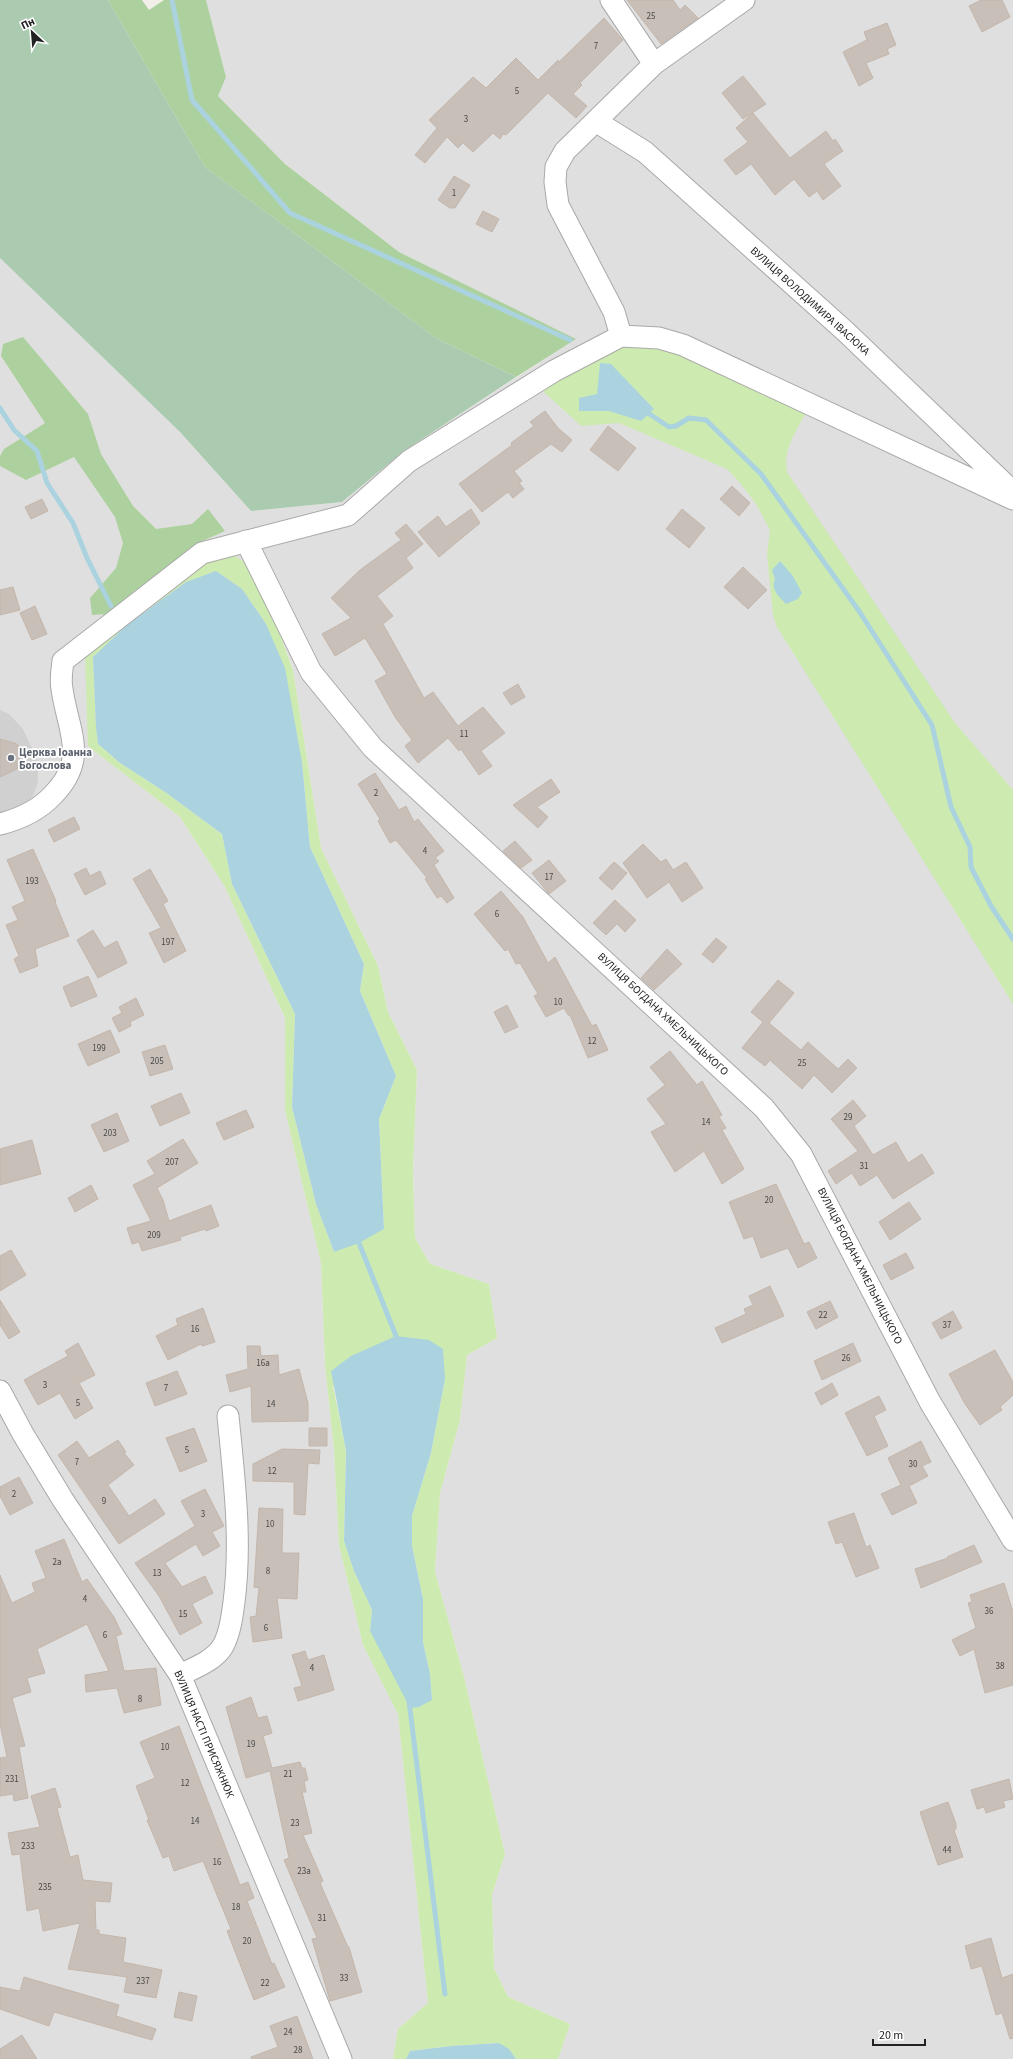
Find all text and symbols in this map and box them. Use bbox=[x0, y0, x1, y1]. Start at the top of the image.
house number: 25 bbox=[647, 10, 656, 23]
north arrow bbox=[12, 12, 52, 52]
text: Пн bbox=[18, 14, 37, 33]
house number: 7 bbox=[594, 40, 599, 53]
house number: 5 bbox=[515, 85, 520, 98]
house number: 3 bbox=[464, 113, 469, 126]
house number: 1 bbox=[452, 187, 456, 200]
street label: ВУЛИЦЯ ВОЛОДИМИРА ІВАСЮКА bbox=[747, 243, 873, 359]
house number: 11 bbox=[460, 728, 468, 741]
place label: Церква Іоанна Богослова bbox=[19, 745, 92, 773]
marker: Церква Іоанна Богослова bbox=[6, 753, 16, 763]
house number: 2 bbox=[374, 787, 379, 800]
house number: 4 bbox=[423, 845, 428, 858]
house number: 17 bbox=[545, 871, 554, 884]
house number: 193 bbox=[25, 875, 39, 888]
house number: 6 bbox=[495, 908, 500, 921]
house number: 197 bbox=[161, 936, 175, 949]
street label: ВУЛИЦЯ БОГДАНА ХМЕЛЬНИЦЬКОГО bbox=[594, 949, 732, 1079]
house number: 10 bbox=[554, 996, 563, 1009]
house number: 12 bbox=[588, 1035, 597, 1048]
house number: 199 bbox=[92, 1042, 106, 1055]
house number: 205 bbox=[150, 1055, 164, 1068]
house number: 25 bbox=[798, 1057, 807, 1070]
house number: 29 bbox=[844, 1111, 853, 1124]
house number: 14 bbox=[702, 1116, 711, 1129]
house number: 203 bbox=[103, 1127, 117, 1140]
house number: 207 bbox=[165, 1156, 179, 1169]
house number: 31 bbox=[860, 1160, 868, 1173]
street label: ВУЛИЦЯ БОГДАНА ХМЕЛЬНИЦЬКОГО bbox=[814, 1185, 906, 1347]
house number: 20 bbox=[765, 1194, 774, 1207]
house number: 209 bbox=[147, 1229, 161, 1242]
house number: 22 bbox=[819, 1309, 828, 1322]
house number: 37 bbox=[943, 1319, 952, 1332]
house number: 16 bbox=[191, 1323, 200, 1336]
house number: 26 bbox=[842, 1352, 851, 1365]
house number: 16а bbox=[256, 1357, 270, 1370]
house number: 3 bbox=[43, 1379, 48, 1392]
house number: 7 bbox=[164, 1382, 169, 1395]
house number: 5 bbox=[76, 1397, 81, 1410]
house number: 14 bbox=[267, 1398, 276, 1411]
house number: 5 bbox=[185, 1444, 190, 1457]
house number: 7 bbox=[75, 1456, 80, 1469]
house number: 30 bbox=[909, 1458, 918, 1471]
house number: 12 bbox=[268, 1465, 277, 1478]
house number: 2 bbox=[12, 1488, 17, 1501]
house number: 9 bbox=[102, 1495, 107, 1508]
house number: 3 bbox=[201, 1508, 206, 1521]
house number: 10 bbox=[266, 1518, 275, 1531]
house number: 2а bbox=[52, 1556, 62, 1569]
house number: 8 bbox=[266, 1565, 271, 1578]
house number: 13 bbox=[153, 1567, 162, 1580]
house number: 4 bbox=[83, 1593, 88, 1606]
house number: 36 bbox=[985, 1605, 994, 1618]
house number: 15 bbox=[179, 1608, 188, 1621]
house number: 6 bbox=[264, 1622, 269, 1635]
house number: 6 bbox=[103, 1629, 108, 1642]
house number: 38 bbox=[996, 1660, 1005, 1673]
house number: 4 bbox=[310, 1662, 315, 1675]
street label: ВУЛИЦЯ НАСТІ ПРИСЯЖНЮК bbox=[170, 1668, 238, 1801]
house number: 8 bbox=[138, 1693, 143, 1706]
house number: 19 bbox=[247, 1738, 256, 1751]
house number: 10 bbox=[161, 1741, 170, 1754]
house number: 21 bbox=[284, 1768, 292, 1781]
house number: 231 bbox=[5, 1773, 19, 1786]
house number: 12 bbox=[181, 1777, 190, 1790]
house number: 14 bbox=[191, 1815, 200, 1828]
house number: 23 bbox=[291, 1817, 300, 1830]
house number: 233 bbox=[21, 1840, 35, 1853]
house number: 44 bbox=[943, 1844, 952, 1857]
house number: 16 bbox=[213, 1856, 222, 1869]
house number: 23а bbox=[297, 1865, 311, 1878]
house number: 235 bbox=[38, 1881, 52, 1894]
house number: 18 bbox=[232, 1901, 241, 1914]
house number: 31 bbox=[318, 1912, 326, 1925]
house number: 20 bbox=[243, 1935, 252, 1948]
house number: 33 bbox=[340, 1972, 349, 1985]
house number: 237 bbox=[136, 1975, 150, 1988]
house number: 22 bbox=[261, 1977, 270, 1990]
scale bar bbox=[873, 2021, 925, 2047]
house number: 24 bbox=[284, 2026, 293, 2039]
text: 20 m bbox=[879, 2027, 903, 2044]
house number: 28 bbox=[294, 2044, 303, 2057]

